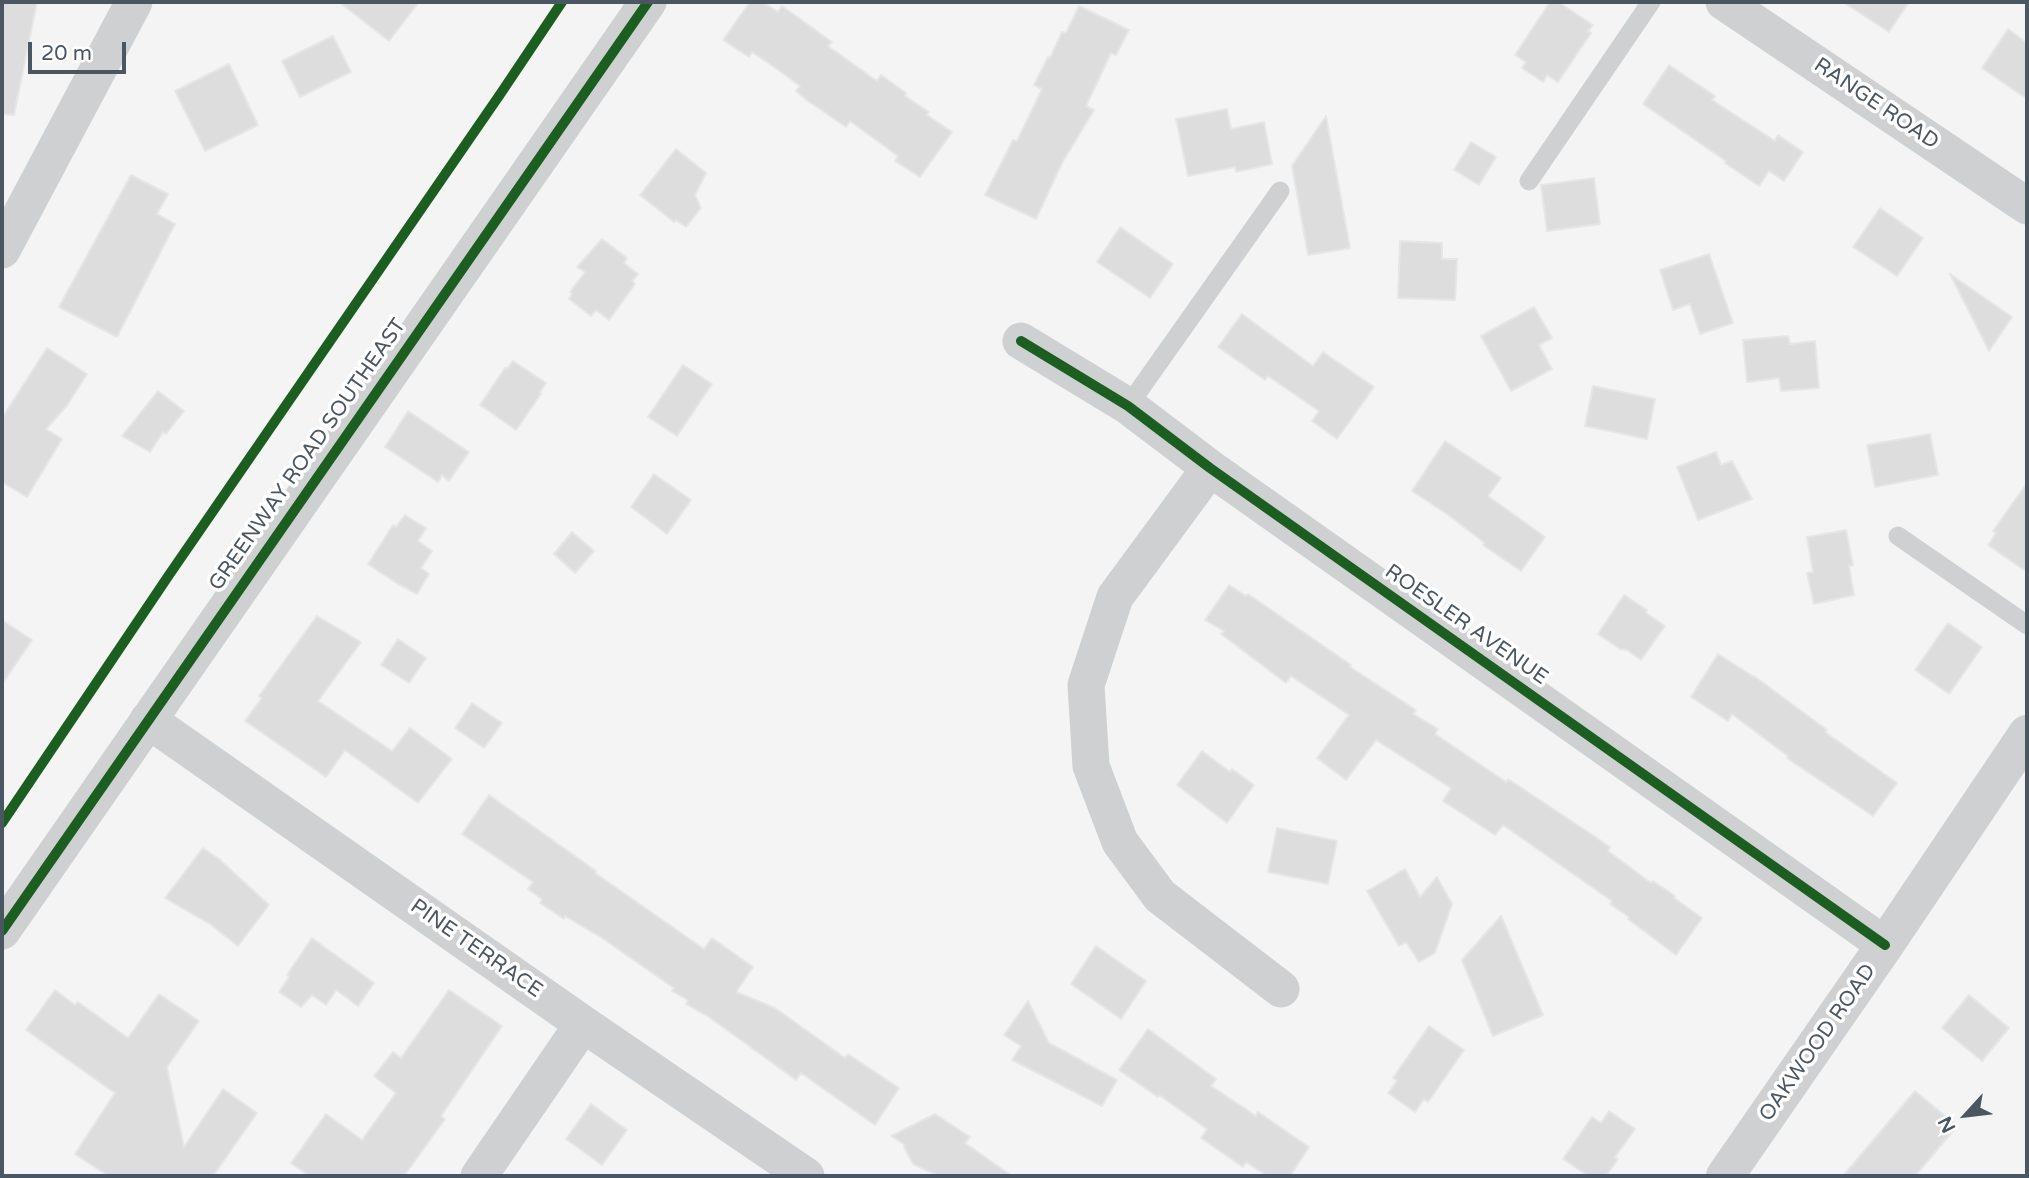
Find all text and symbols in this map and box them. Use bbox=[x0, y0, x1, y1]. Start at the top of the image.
scale bar bbox=[32, 28, 130, 72]
text: 20 m bbox=[41, 41, 92, 66]
street label: RANGE ROAD bbox=[1809, 53, 1943, 155]
street label: GREENWAY ROAD SOUTHEAST bbox=[204, 314, 412, 596]
street label: ROESLER AVENUE bbox=[1380, 559, 1552, 691]
street label: PINE TERRACE bbox=[405, 894, 547, 1004]
street label: OAKWOOD ROAD bbox=[1754, 960, 1882, 1126]
north arrow bbox=[1931, 1080, 2001, 1150]
text: N bbox=[1934, 1113, 1961, 1136]

